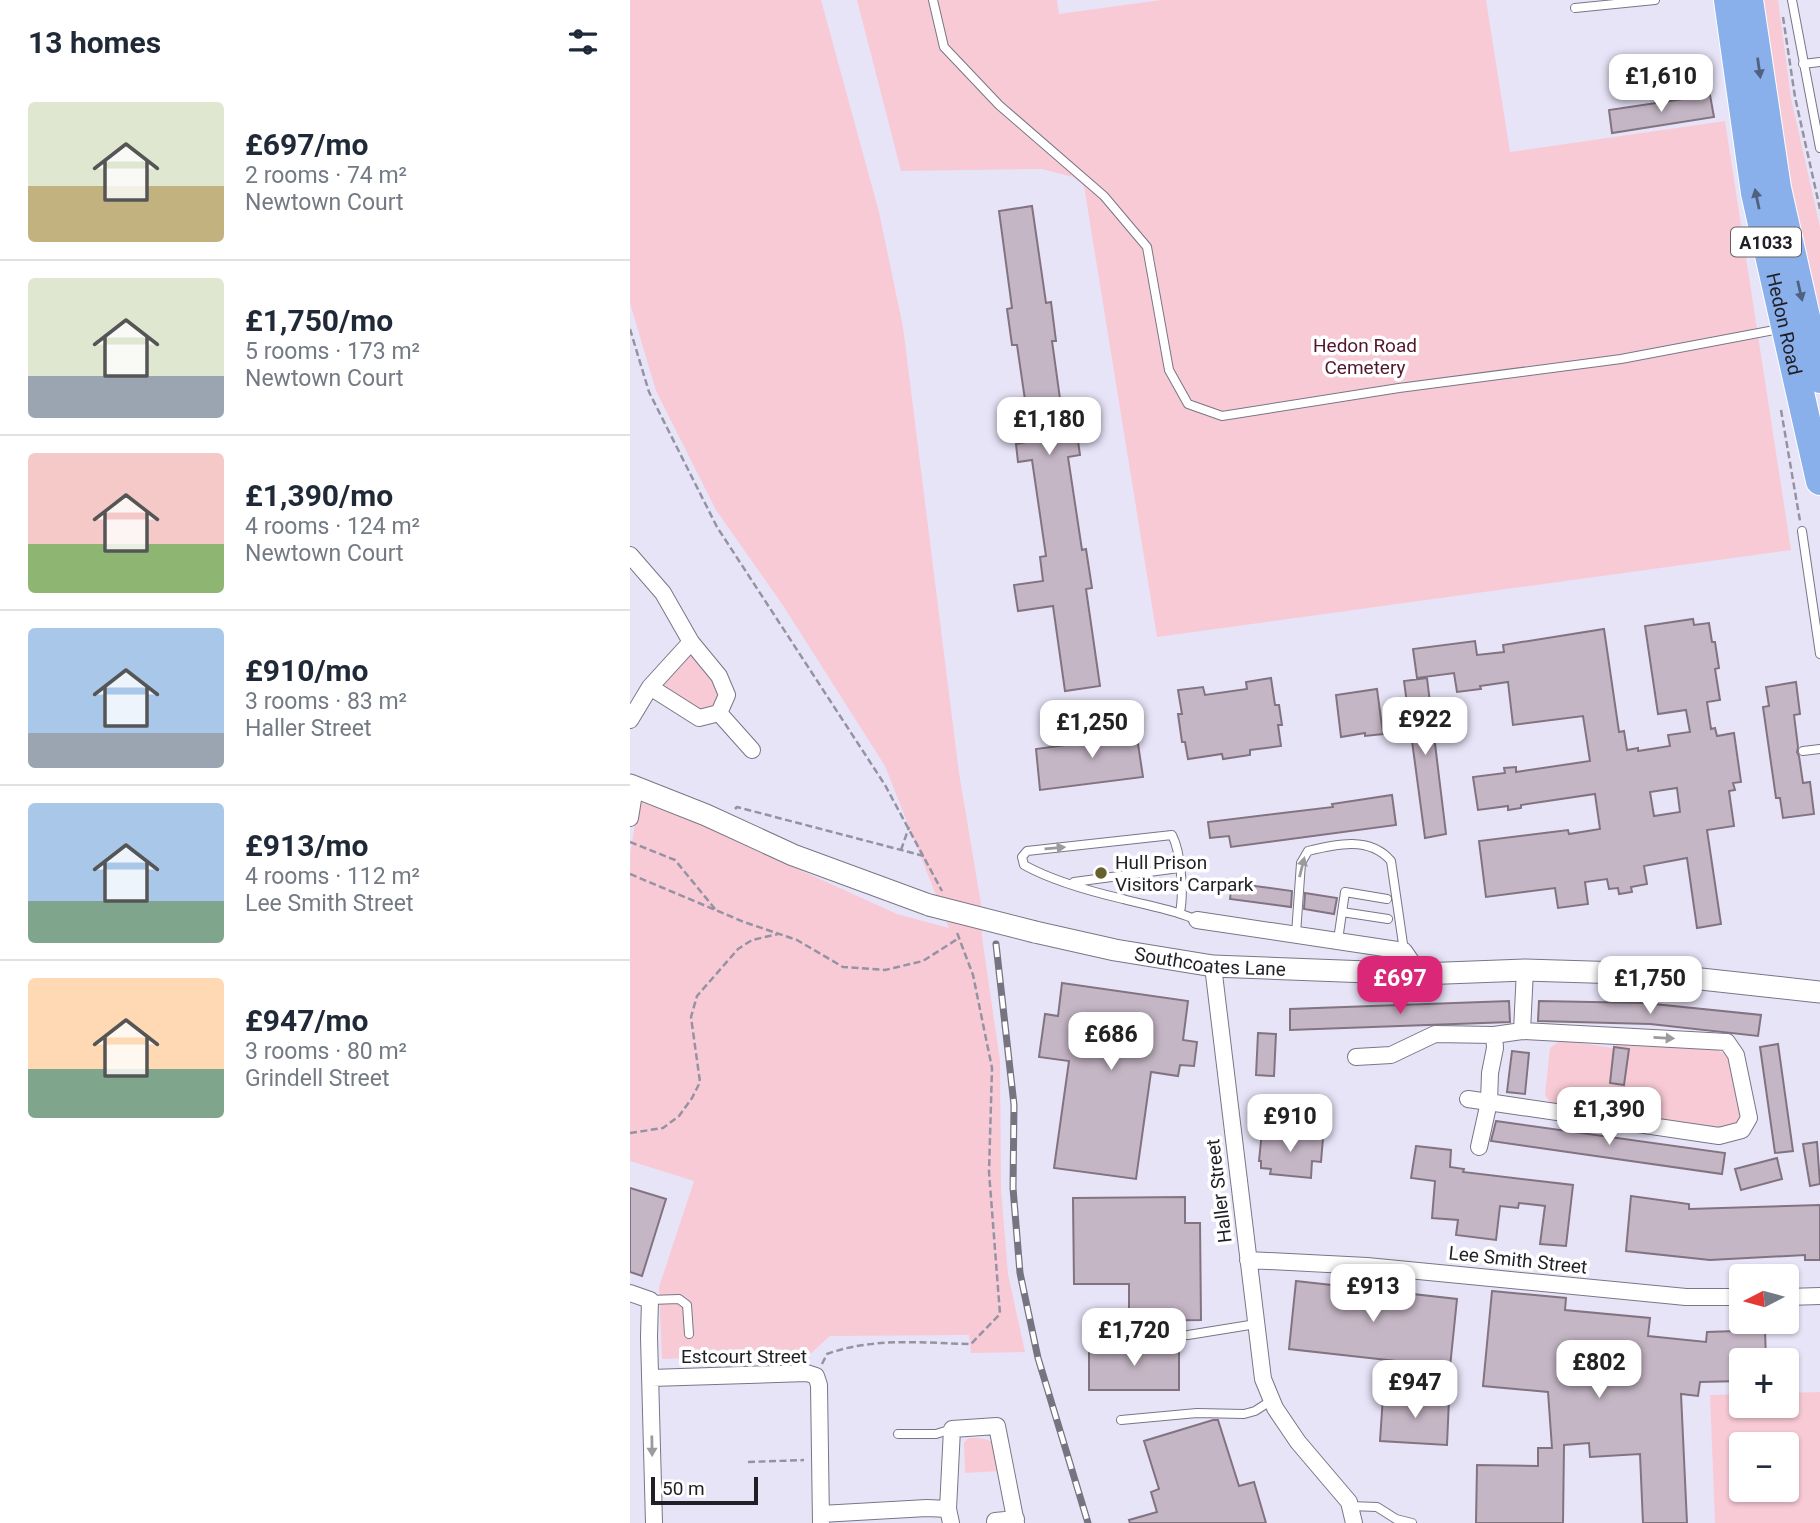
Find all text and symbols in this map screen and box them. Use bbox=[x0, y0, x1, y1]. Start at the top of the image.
icon: filters bbox=[564, 23, 602, 61]
text: 13 homes bbox=[28, 25, 161, 60]
pin: £1,610 bbox=[1604, 54, 1718, 114]
one-way arrow bbox=[1754, 57, 1765, 79]
text: £1,610 bbox=[1625, 63, 1697, 90]
text: £697/mo bbox=[245, 127, 369, 162]
icon: home bbox=[84, 130, 168, 214]
text: 2 rooms · 74 m² bbox=[245, 162, 407, 189]
one-way arrow bbox=[1751, 188, 1762, 210]
text: Newtown Court bbox=[245, 189, 404, 216]
road number: A1033 bbox=[1731, 228, 1801, 256]
street label: Hedon Road bbox=[1762, 271, 1807, 377]
one-way arrow bbox=[1795, 280, 1806, 302]
text: £1,750/mo bbox=[245, 303, 393, 338]
icon: home bbox=[84, 306, 168, 390]
park label: Hedon Road Cemetery bbox=[1313, 334, 1417, 379]
text: 5 rooms · 173 m² bbox=[245, 338, 420, 365]
text: Newtown Court bbox=[245, 365, 404, 392]
pin: £1,180 bbox=[992, 398, 1106, 457]
text: £1,180 bbox=[1013, 406, 1085, 433]
text: £1,390/mo bbox=[245, 478, 393, 513]
icon: home bbox=[84, 481, 168, 565]
text: 4 rooms · 124 m² bbox=[245, 513, 420, 540]
text: Newtown Court bbox=[245, 540, 404, 567]
text: £910/mo bbox=[245, 653, 369, 688]
icon: home bbox=[84, 656, 168, 740]
text: 3 rooms · 83 m² bbox=[245, 688, 407, 715]
pin: £922 bbox=[1384, 698, 1466, 757]
pin: £1,250 bbox=[1035, 700, 1149, 760]
text: £922 bbox=[1398, 706, 1452, 733]
text: £1,250 bbox=[1056, 709, 1128, 736]
text: Haller Street bbox=[245, 715, 371, 742]
text: £913/mo bbox=[245, 828, 369, 863]
icon: home bbox=[84, 831, 168, 915]
one-way arrow bbox=[1044, 842, 1066, 853]
place label: Hull Prison Visitors' Carpark bbox=[1115, 851, 1254, 896]
one-way arrow bbox=[1297, 855, 1308, 877]
text: 4 rooms · 112 m² bbox=[245, 863, 420, 890]
marker: Hull Prison Visitors' Carpark bbox=[1093, 865, 1109, 881]
text: Lee Smith Street bbox=[245, 890, 413, 917]
street label: Southcoates Lane bbox=[1133, 942, 1286, 980]
pin: £697 bbox=[1359, 956, 1441, 1016]
pin: £1,750 bbox=[1593, 956, 1707, 1016]
text: £697 bbox=[1373, 965, 1427, 992]
text: £1,750 bbox=[1614, 965, 1686, 992]
text: £947/mo bbox=[245, 1003, 369, 1038]
icon: home bbox=[84, 1006, 168, 1090]
pin: £686 bbox=[1070, 1012, 1152, 1072]
text: £686 bbox=[1084, 1021, 1138, 1048]
one-way arrow bbox=[1653, 1033, 1675, 1044]
text: 3 rooms · 80 m² bbox=[245, 1038, 407, 1065]
text: Grindell Street bbox=[245, 1065, 390, 1092]
pin: £1,390 bbox=[1552, 1088, 1666, 1147]
pin: £910 bbox=[1249, 1094, 1331, 1154]
text: £1,390 bbox=[1573, 1096, 1645, 1123]
text: £910 bbox=[1263, 1103, 1317, 1130]
street label: Haller Street bbox=[1201, 1138, 1237, 1244]
street label: Lee Smith Street bbox=[1448, 1241, 1588, 1279]
pin: £913 bbox=[1332, 1264, 1414, 1324]
north arrow bbox=[1729, 1264, 1799, 1334]
map controls bbox=[1729, 1264, 1799, 1502]
text: £913 bbox=[1346, 1273, 1400, 1300]
pin: £1,720 bbox=[1077, 1308, 1191, 1368]
text: £1,720 bbox=[1098, 1317, 1170, 1344]
pin: £802 bbox=[1558, 1340, 1640, 1400]
street label: Estcourt Street bbox=[681, 1345, 807, 1368]
button: + bbox=[1729, 1348, 1799, 1418]
text: £802 bbox=[1572, 1349, 1626, 1376]
pin: £947 bbox=[1374, 1360, 1456, 1420]
text: £947 bbox=[1388, 1369, 1442, 1396]
button: − bbox=[1729, 1432, 1799, 1502]
one-way arrow bbox=[647, 1435, 658, 1457]
scale bar bbox=[651, 1474, 758, 1506]
text: 50 m bbox=[662, 1477, 705, 1500]

